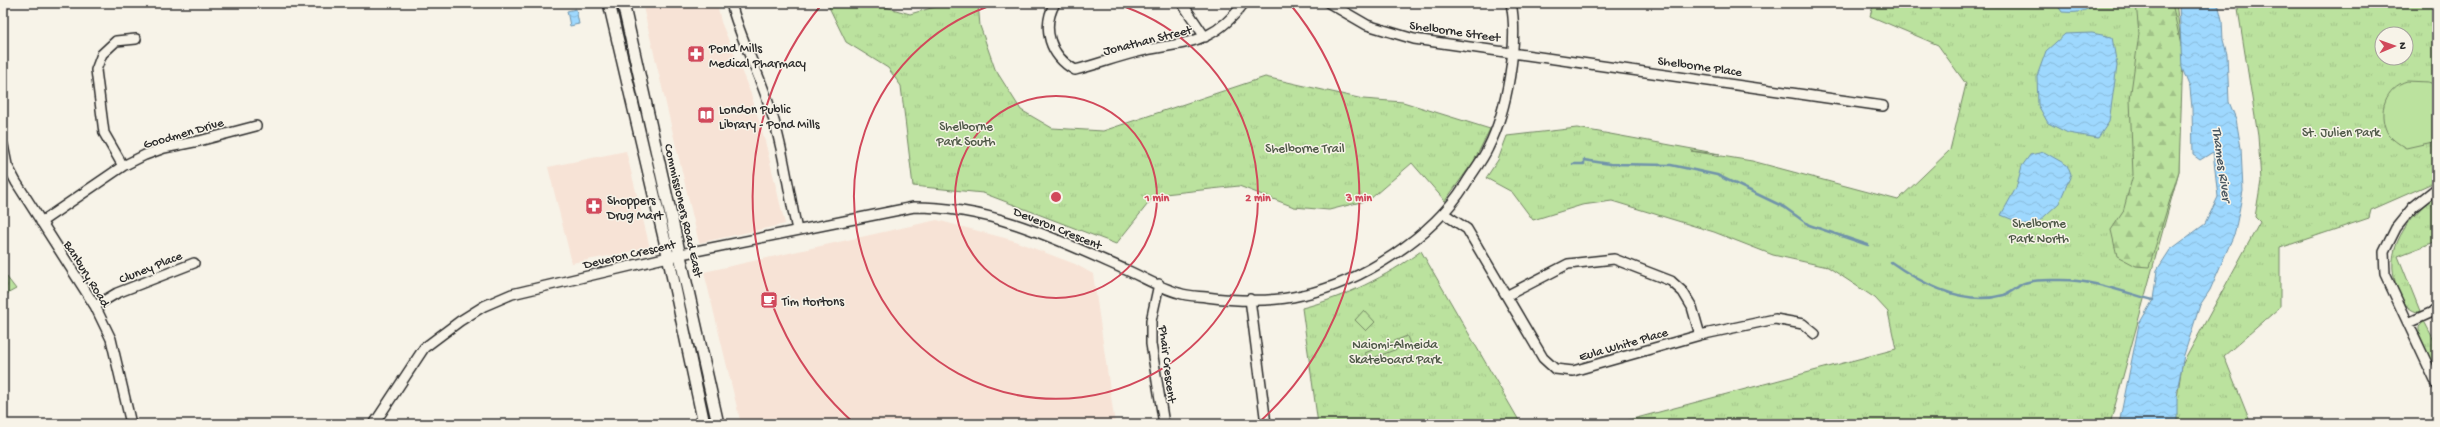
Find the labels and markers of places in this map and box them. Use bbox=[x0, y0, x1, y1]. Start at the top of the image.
place label: Pond Mills Medical Pharmacy bbox=[708, 42, 807, 72]
pharmacy icon: Pond Mills Medical Pharmacy bbox=[686, 44, 706, 64]
place label: London Public Library - Pond Mills bbox=[719, 103, 821, 133]
library icon: London Public Library - Pond Mills bbox=[696, 105, 716, 125]
centre of rings bbox=[1049, 190, 1063, 204]
place label: Shoppers Drug Mart bbox=[606, 194, 664, 224]
pharmacy icon: Shoppers Drug Mart bbox=[584, 196, 604, 216]
cafe icon: Tim Hortons bbox=[759, 290, 779, 310]
place label: Tim Hortons bbox=[781, 295, 845, 310]

